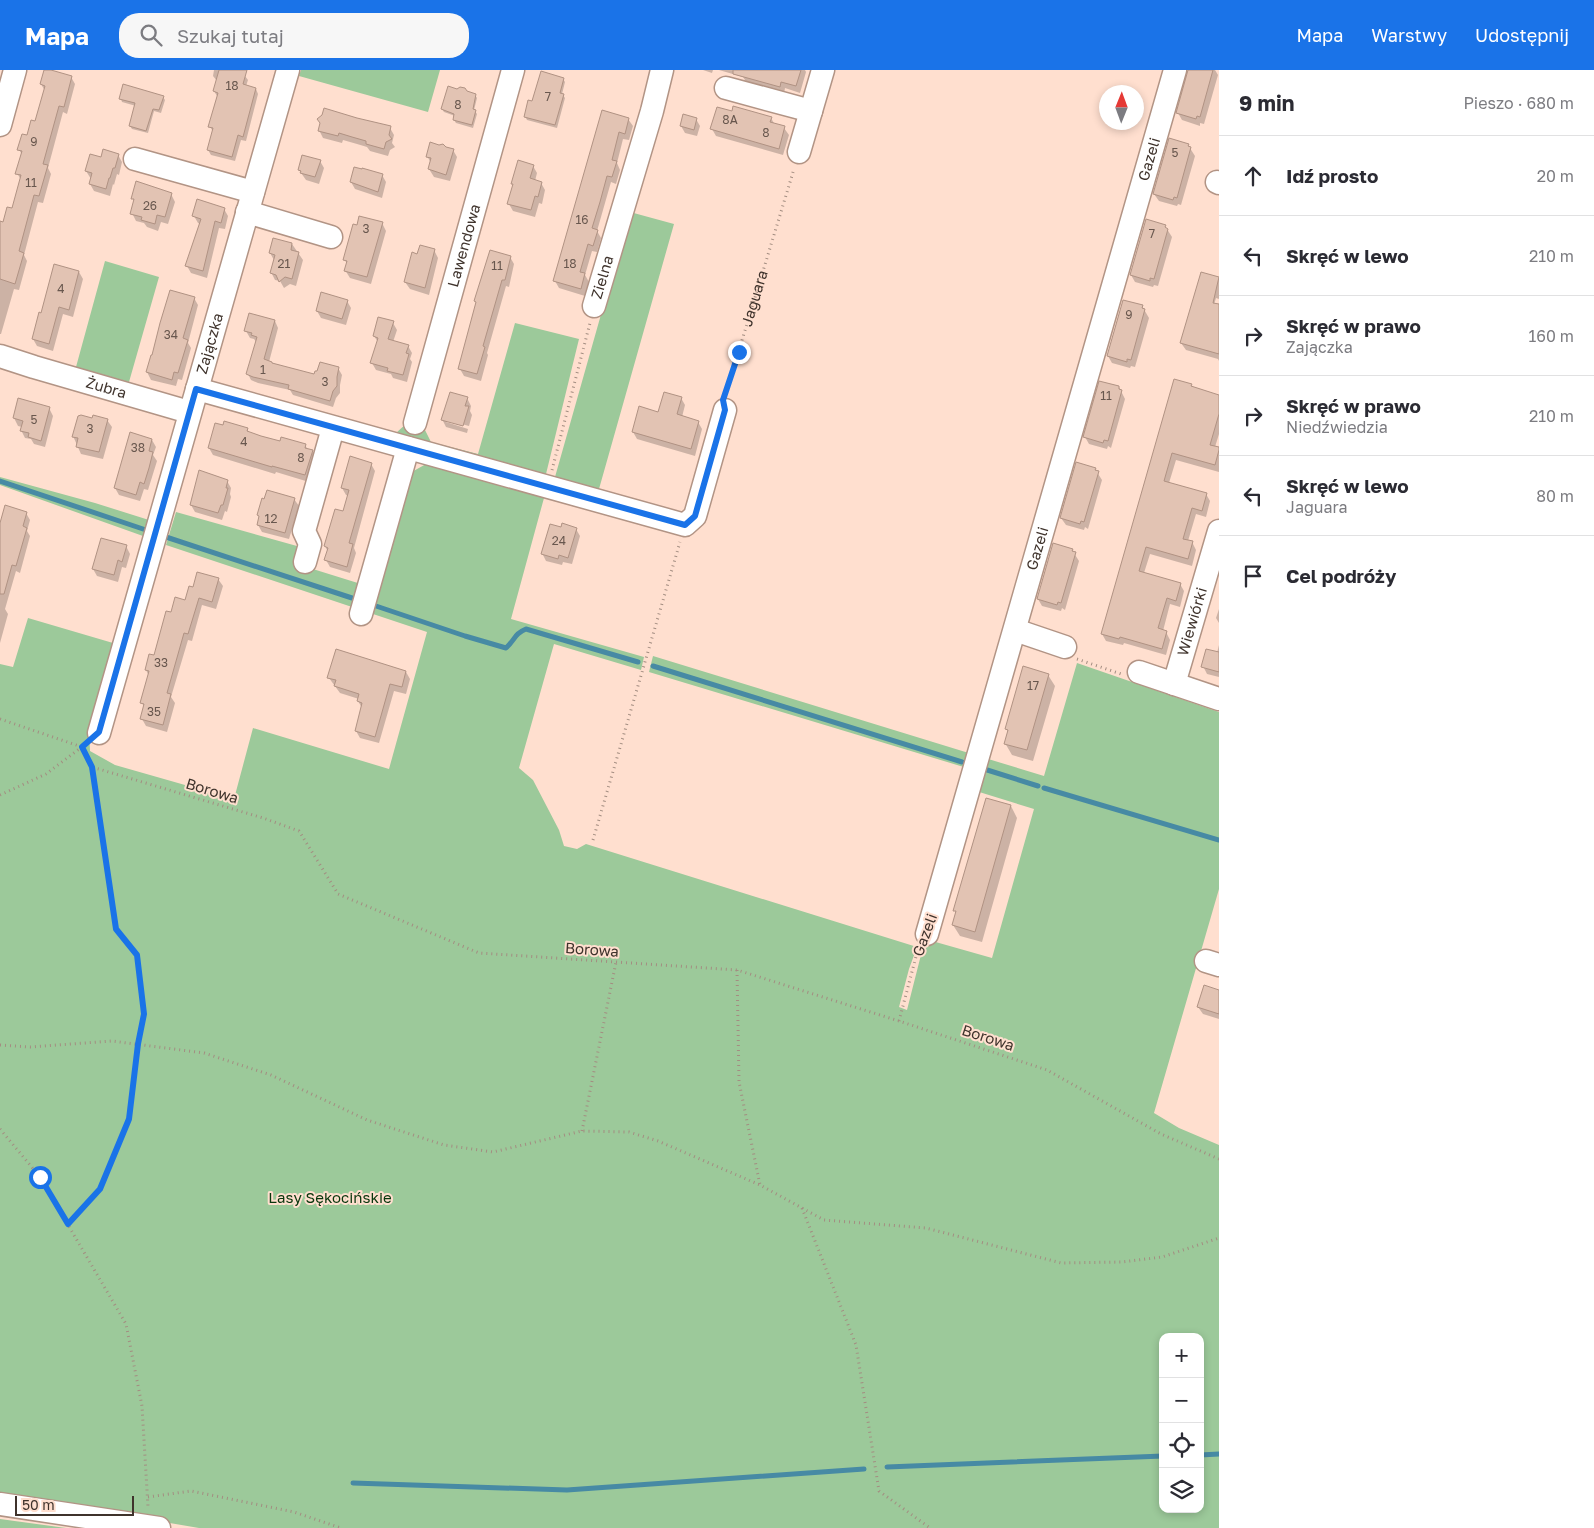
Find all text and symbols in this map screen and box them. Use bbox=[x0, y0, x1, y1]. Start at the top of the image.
search box bbox=[119, 13, 469, 58]
text: Mapa bbox=[25, 21, 89, 50]
icon: search bbox=[137, 21, 165, 49]
text: Szukaj tutaj bbox=[177, 24, 284, 47]
text: Mapa bbox=[1296, 24, 1343, 46]
text: Warstwy bbox=[1371, 24, 1447, 46]
text: Udostępnij bbox=[1475, 24, 1569, 46]
house number: 18 bbox=[225, 78, 239, 93]
north arrow bbox=[1099, 85, 1144, 130]
house number: 7 bbox=[545, 89, 551, 104]
text: 9 min bbox=[1239, 90, 1294, 116]
text: Pieszo · 680 m bbox=[1463, 93, 1574, 113]
house number: 8 bbox=[454, 97, 462, 112]
house number: 8A bbox=[722, 112, 738, 127]
house number: 8 bbox=[762, 125, 770, 140]
house number: 9 bbox=[30, 134, 38, 149]
street label: Gazeli bbox=[1134, 135, 1163, 183]
house number: 5 bbox=[1172, 145, 1179, 160]
icon: ahead bbox=[1239, 162, 1267, 190]
text: Idź prosto bbox=[1286, 164, 1378, 187]
text: 20 m bbox=[1537, 166, 1574, 186]
house number: 11 bbox=[25, 175, 37, 190]
house number: 26 bbox=[143, 198, 157, 213]
street label: Lawendowa bbox=[443, 202, 483, 289]
house number: 16 bbox=[575, 212, 589, 227]
house number: 3 bbox=[362, 221, 370, 236]
house number: 7 bbox=[1149, 226, 1155, 241]
icon: left bbox=[1239, 242, 1267, 270]
text: Skręć w lewo bbox=[1286, 244, 1409, 267]
text: 210 m bbox=[1529, 246, 1574, 266]
street label: Zielna bbox=[587, 253, 617, 301]
house number: 21 bbox=[278, 256, 291, 271]
house number: 18 bbox=[563, 256, 577, 271]
house number: 11 bbox=[491, 258, 503, 273]
street label: Jaguara bbox=[737, 268, 771, 328]
house number: 4 bbox=[57, 281, 65, 296]
house number: 9 bbox=[1125, 307, 1133, 322]
street label: Zajączka bbox=[192, 311, 226, 376]
text: Skręć w prawo bbox=[1286, 314, 1421, 337]
icon: right bbox=[1239, 322, 1267, 350]
text: 160 m bbox=[1528, 326, 1574, 346]
house number: 34 bbox=[164, 327, 178, 342]
text: Zajączka bbox=[1286, 337, 1353, 357]
route end bbox=[728, 341, 751, 364]
house number: 1 bbox=[260, 362, 266, 377]
street label: Żubra bbox=[84, 373, 129, 401]
house number: 3 bbox=[321, 374, 329, 389]
house number: 11 bbox=[1100, 388, 1112, 403]
text: Skręć w prawo bbox=[1286, 394, 1421, 417]
icon: right bbox=[1239, 402, 1267, 430]
text: 210 m bbox=[1529, 406, 1574, 426]
house number: 5 bbox=[31, 412, 38, 427]
text: Niedźwiedzia bbox=[1286, 417, 1388, 437]
house number: 3 bbox=[86, 421, 94, 436]
house number: 4 bbox=[240, 434, 248, 449]
house number: 38 bbox=[131, 440, 145, 455]
house number: 8 bbox=[297, 450, 305, 465]
text: Skręć w lewo bbox=[1286, 474, 1409, 497]
icon: left bbox=[1239, 482, 1267, 510]
text: 80 m bbox=[1536, 486, 1574, 506]
text: Jaguara bbox=[1286, 497, 1348, 517]
house number: 12 bbox=[265, 511, 277, 526]
street label: Gazeli bbox=[1022, 525, 1051, 572]
house number: 24 bbox=[552, 533, 566, 548]
icon: arrive bbox=[1239, 562, 1267, 590]
text: Cel podróży bbox=[1286, 564, 1396, 587]
street label: Wiewiórki bbox=[1173, 585, 1210, 658]
house number: 33 bbox=[154, 655, 168, 670]
house number: 17 bbox=[1027, 678, 1039, 693]
house number: 35 bbox=[147, 704, 161, 719]
street label: Borowa bbox=[184, 774, 241, 807]
street label: Gazeli bbox=[908, 911, 940, 959]
street label: Borowa bbox=[565, 938, 620, 960]
street label: Borowa bbox=[960, 1020, 1017, 1054]
route start bbox=[29, 1166, 52, 1189]
park label: Lasy Sękocińskie bbox=[268, 1188, 392, 1206]
map controls bbox=[1159, 1333, 1204, 1513]
button: + bbox=[1159, 1333, 1204, 1378]
button: − bbox=[1159, 1378, 1204, 1423]
button: locate bbox=[1159, 1423, 1204, 1468]
button: layers bbox=[1159, 1468, 1204, 1513]
scale bar bbox=[15, 1493, 134, 1516]
text: 50 m bbox=[22, 1496, 55, 1513]

